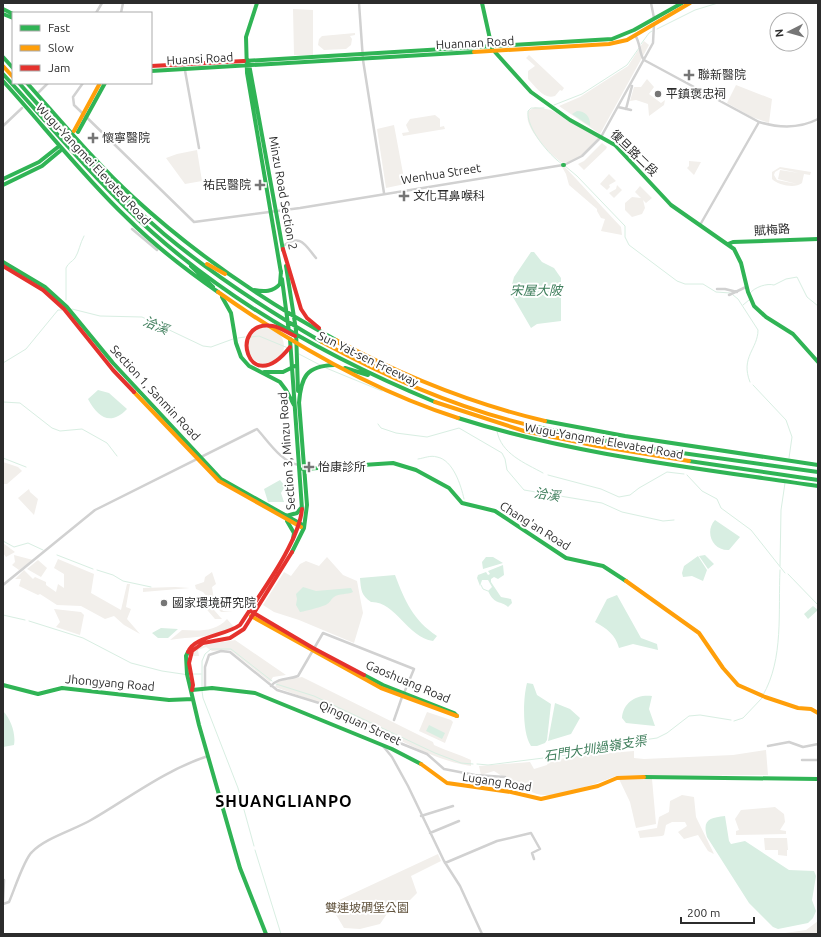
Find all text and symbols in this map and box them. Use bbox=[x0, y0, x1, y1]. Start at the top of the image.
legend bbox=[12, 12, 152, 84]
north arrow bbox=[769, 12, 809, 52]
text: Fast bbox=[48, 21, 70, 34]
text: N bbox=[773, 28, 785, 38]
street label: Huannan Road bbox=[435, 34, 515, 51]
text: Slow bbox=[48, 41, 74, 54]
street label: Huansi Road bbox=[166, 50, 234, 67]
text: Jam bbox=[48, 61, 70, 74]
place label: 聯新醫院 bbox=[698, 68, 746, 81]
marker: 聯新醫院 bbox=[683, 69, 695, 81]
place label: 平鎮褒忠祠 bbox=[666, 87, 726, 100]
marker: 平鎮褒忠祠 bbox=[653, 89, 663, 99]
street label: Wugu-Yangmei Elevated Road bbox=[34, 100, 153, 227]
street label: 復旦路二段 bbox=[608, 127, 660, 178]
place label: 懷寧醫院 bbox=[102, 131, 150, 144]
marker: 懷寧醫院 bbox=[87, 132, 99, 144]
street label: Minzu Road Section 2 bbox=[267, 135, 300, 251]
street label: Wenhua Street bbox=[400, 161, 482, 186]
place label: 祐民醫院 bbox=[203, 178, 251, 191]
marker: 祐民醫院 bbox=[254, 179, 266, 191]
place label: 文化耳鼻喉科 bbox=[413, 189, 485, 202]
marker: 文化耳鼻喉科 bbox=[398, 190, 410, 202]
street label: 賦梅路 bbox=[754, 222, 790, 237]
water label: 宋屋大陂 bbox=[510, 283, 564, 297]
water label: 洽溪 bbox=[141, 313, 173, 337]
street label: Sun Yat-sen Freeway bbox=[316, 329, 421, 389]
street label: Section 1, Sanmin Road bbox=[108, 342, 203, 443]
street label: Section 3, Minzu Road bbox=[276, 392, 297, 510]
street label: Wugu-Yangmei Elevated Road bbox=[524, 420, 684, 461]
place label: 怡康診所 bbox=[318, 460, 366, 473]
marker: 怡康診所 bbox=[303, 461, 315, 473]
water label: 洽溪 bbox=[533, 485, 563, 503]
street label: Chang'an Road bbox=[498, 499, 573, 552]
place label: 國家環境研究院 bbox=[172, 596, 256, 609]
marker: 國家環境研究院 bbox=[159, 598, 169, 608]
street label: Gaoshuang Road bbox=[364, 658, 452, 705]
street label: Jhongyang Road bbox=[65, 672, 155, 693]
street label: Qingquan Street bbox=[317, 698, 404, 747]
water label: 石門大圳過嶺支渠 bbox=[543, 733, 649, 763]
street label: Lugang Road bbox=[461, 770, 533, 793]
district label: SHUANGLIANPO bbox=[215, 792, 353, 810]
scale bar bbox=[681, 899, 754, 925]
park label: 雙連坡碉堡公園 bbox=[325, 901, 409, 914]
text: 200 m bbox=[687, 906, 720, 919]

